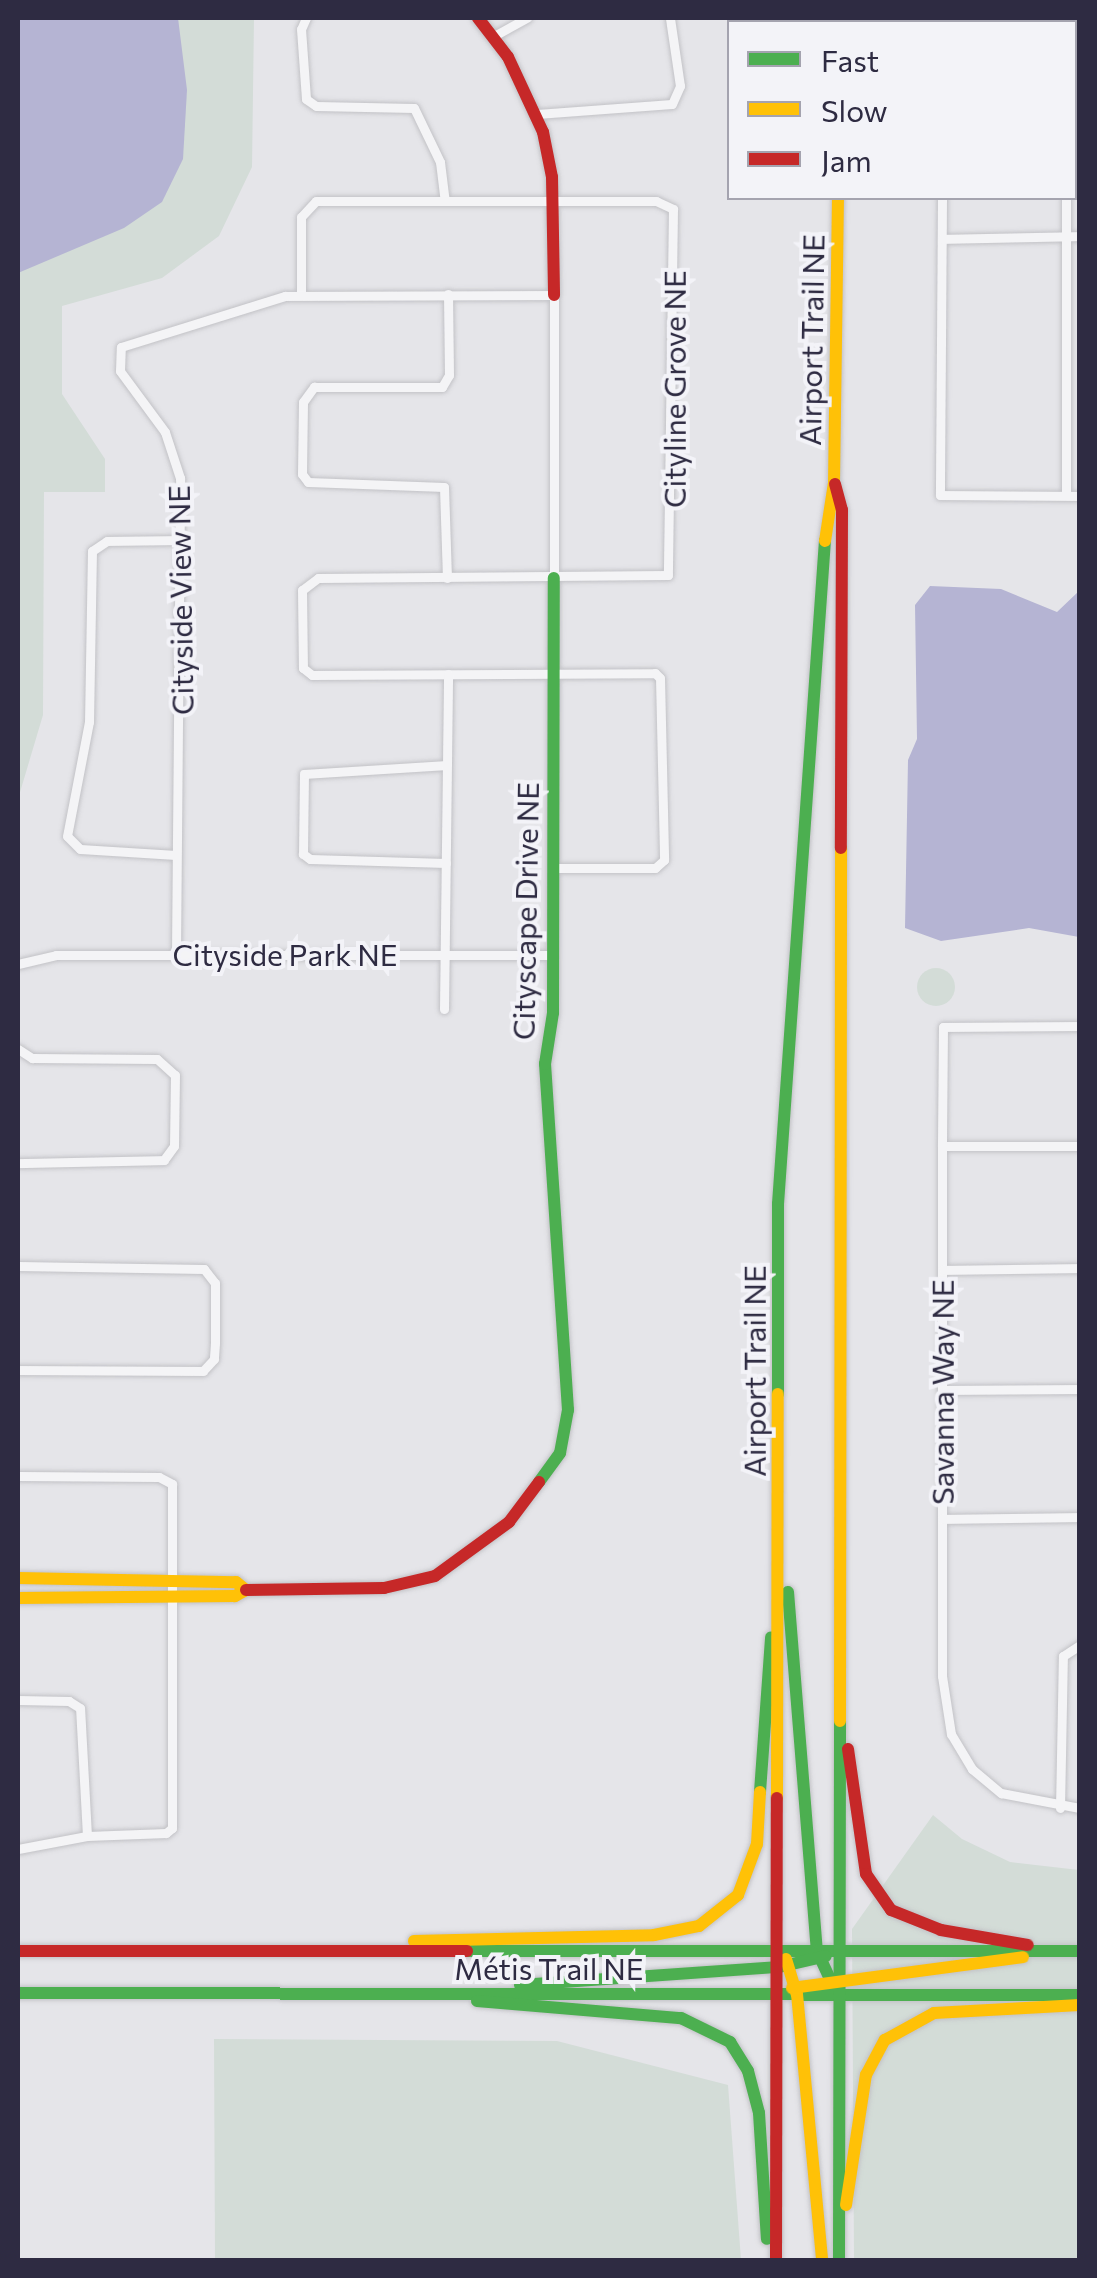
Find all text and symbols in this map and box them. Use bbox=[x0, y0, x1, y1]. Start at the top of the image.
legend bbox=[727, 20, 1077, 200]
text: Fast bbox=[821, 41, 879, 78]
text: Slow bbox=[821, 91, 888, 128]
text: Jam bbox=[821, 141, 872, 178]
street label: Airport Trail NE bbox=[791, 234, 831, 446]
street label: Cityline Grove NE bbox=[656, 270, 692, 508]
street label: Cityside View NE bbox=[160, 485, 200, 715]
street label: Cityscape Drive NE bbox=[505, 782, 545, 1040]
street label: Cityside Park NE bbox=[172, 936, 398, 972]
street label: Airport Trail NE bbox=[736, 1265, 772, 1477]
street label: Savanna Way NE bbox=[924, 1279, 960, 1505]
street label: Métis Trail NE bbox=[454, 1950, 644, 1986]

